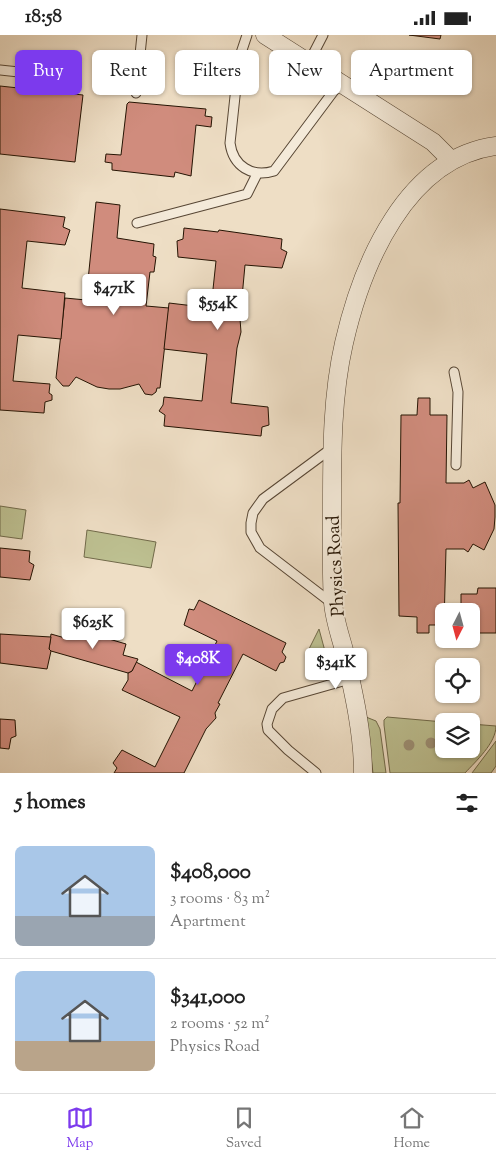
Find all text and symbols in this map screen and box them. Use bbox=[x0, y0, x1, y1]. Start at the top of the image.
text: 18:58 bbox=[25, 4, 62, 31]
chip: Buy bbox=[15, 50, 82, 95]
chip: Rent bbox=[92, 50, 165, 95]
chip: Filters bbox=[175, 50, 259, 95]
chip: New bbox=[269, 50, 341, 95]
chip: Apartment bbox=[351, 50, 472, 95]
pin: $471K bbox=[79, 273, 149, 316]
text: $471K bbox=[93, 278, 135, 301]
pin: $554K bbox=[183, 289, 253, 331]
text: $554K bbox=[198, 293, 238, 316]
street label: Physics Road bbox=[321, 515, 353, 617]
north arrow bbox=[435, 603, 480, 647]
map controls bbox=[435, 603, 480, 758]
pin: $625K bbox=[58, 607, 128, 650]
text: $625K bbox=[73, 612, 113, 635]
pin: $408K bbox=[163, 643, 233, 686]
pin: $341K bbox=[301, 647, 371, 690]
text: $408K bbox=[176, 648, 220, 671]
text: $341K bbox=[316, 652, 356, 675]
button: locate bbox=[435, 658, 480, 703]
button: layers bbox=[435, 713, 480, 758]
text: 5 homes bbox=[15, 788, 85, 818]
icon: filters bbox=[453, 789, 481, 817]
text: $408,000 bbox=[170, 858, 251, 888]
icon: home bbox=[55, 866, 115, 926]
text: 3 rooms · 83 m² bbox=[170, 888, 270, 911]
text: Apartment bbox=[170, 911, 246, 934]
text: $341,000 bbox=[170, 983, 245, 1013]
icon: home bbox=[55, 991, 115, 1051]
text: 2 rooms · 52 m² bbox=[170, 1013, 270, 1036]
text: Physics Road bbox=[170, 1036, 260, 1059]
tab: Map bbox=[66, 1104, 94, 1154]
tab: Saved bbox=[226, 1104, 262, 1154]
tab: Home bbox=[393, 1104, 430, 1154]

